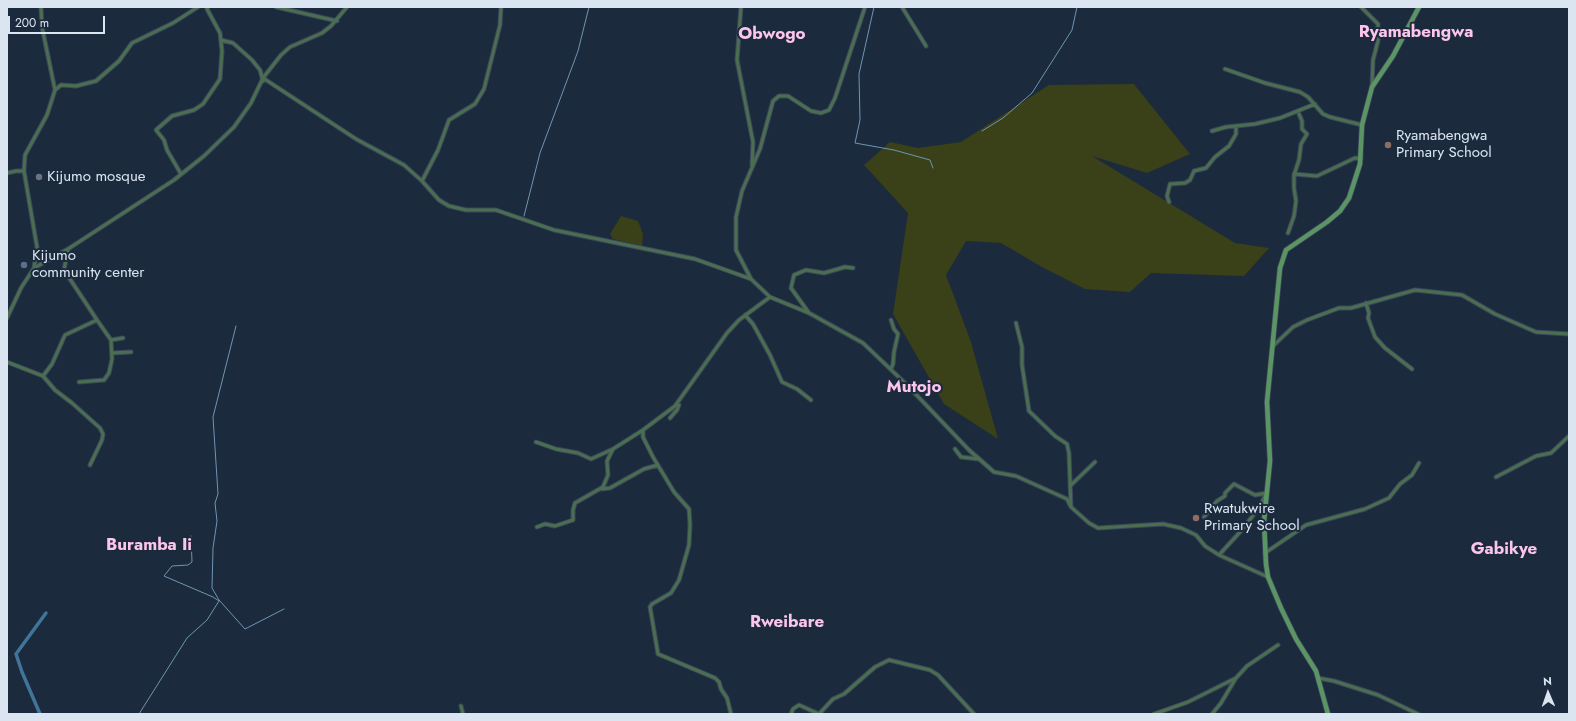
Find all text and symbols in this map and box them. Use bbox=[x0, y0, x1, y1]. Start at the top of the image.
scale bar bbox=[10, 8, 107, 34]
text: 200 m bbox=[15, 14, 49, 32]
district label: Ryamabengwa bbox=[1359, 23, 1473, 43]
district label: Obwogo bbox=[738, 25, 806, 45]
place label: Ryamabengwa Primary School bbox=[1396, 127, 1492, 162]
marker: Ryamabengwa Primary School bbox=[1383, 140, 1393, 150]
place label: Kijumo mosque bbox=[47, 168, 145, 186]
marker: Kijumo mosque bbox=[34, 172, 44, 182]
place label: Kijumo community center bbox=[32, 247, 144, 282]
marker: Kijumo community center bbox=[19, 260, 29, 270]
district label: Mutojo bbox=[886, 378, 942, 398]
place label: Rwatukwire Primary School bbox=[1204, 500, 1300, 535]
marker: Rwatukwire Primary School bbox=[1191, 513, 1201, 523]
district label: Buramba Ii bbox=[106, 536, 192, 556]
district label: Gabikye bbox=[1471, 540, 1537, 560]
district label: Rweibare bbox=[750, 613, 824, 633]
north arrow bbox=[1528, 673, 1568, 713]
text: N bbox=[1543, 673, 1552, 689]

